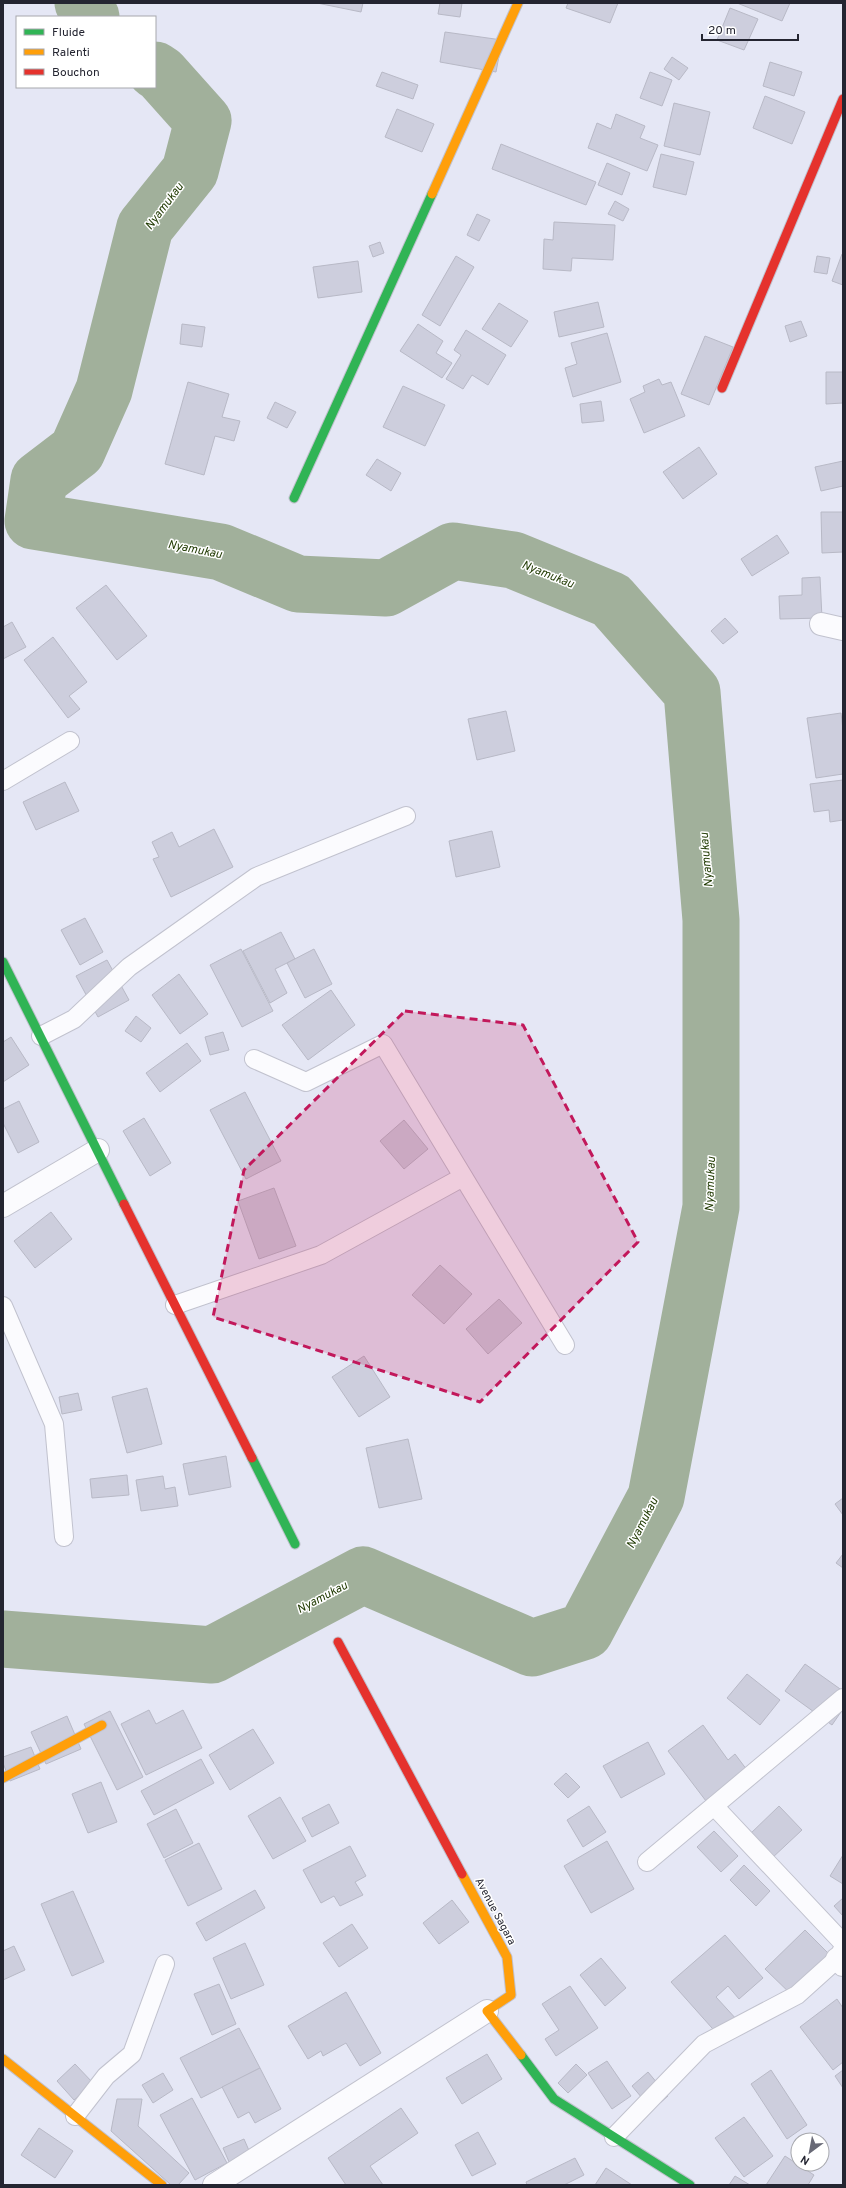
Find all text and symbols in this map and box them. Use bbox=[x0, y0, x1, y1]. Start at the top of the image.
legend bbox=[16, 16, 156, 88]
scale bar bbox=[702, 16, 798, 42]
text: 20 m bbox=[708, 23, 736, 39]
text: Fluide bbox=[52, 25, 85, 41]
text: Ralenti bbox=[52, 45, 90, 61]
text: Bouchon bbox=[52, 65, 100, 81]
water label: Nyamukau bbox=[142, 179, 188, 233]
water label: Nyamukau bbox=[166, 537, 224, 563]
water label: Nyamukau bbox=[519, 557, 577, 593]
water label: Nyamukau bbox=[697, 831, 717, 888]
water label: Nyamukau bbox=[702, 1156, 720, 1212]
water label: Nyamukau bbox=[623, 1495, 663, 1552]
water label: Nyamukau bbox=[294, 1578, 351, 1618]
street label: Avenue Sagara bbox=[472, 1876, 519, 1948]
north arrow bbox=[790, 2132, 830, 2172]
text: N bbox=[798, 2152, 812, 2168]

